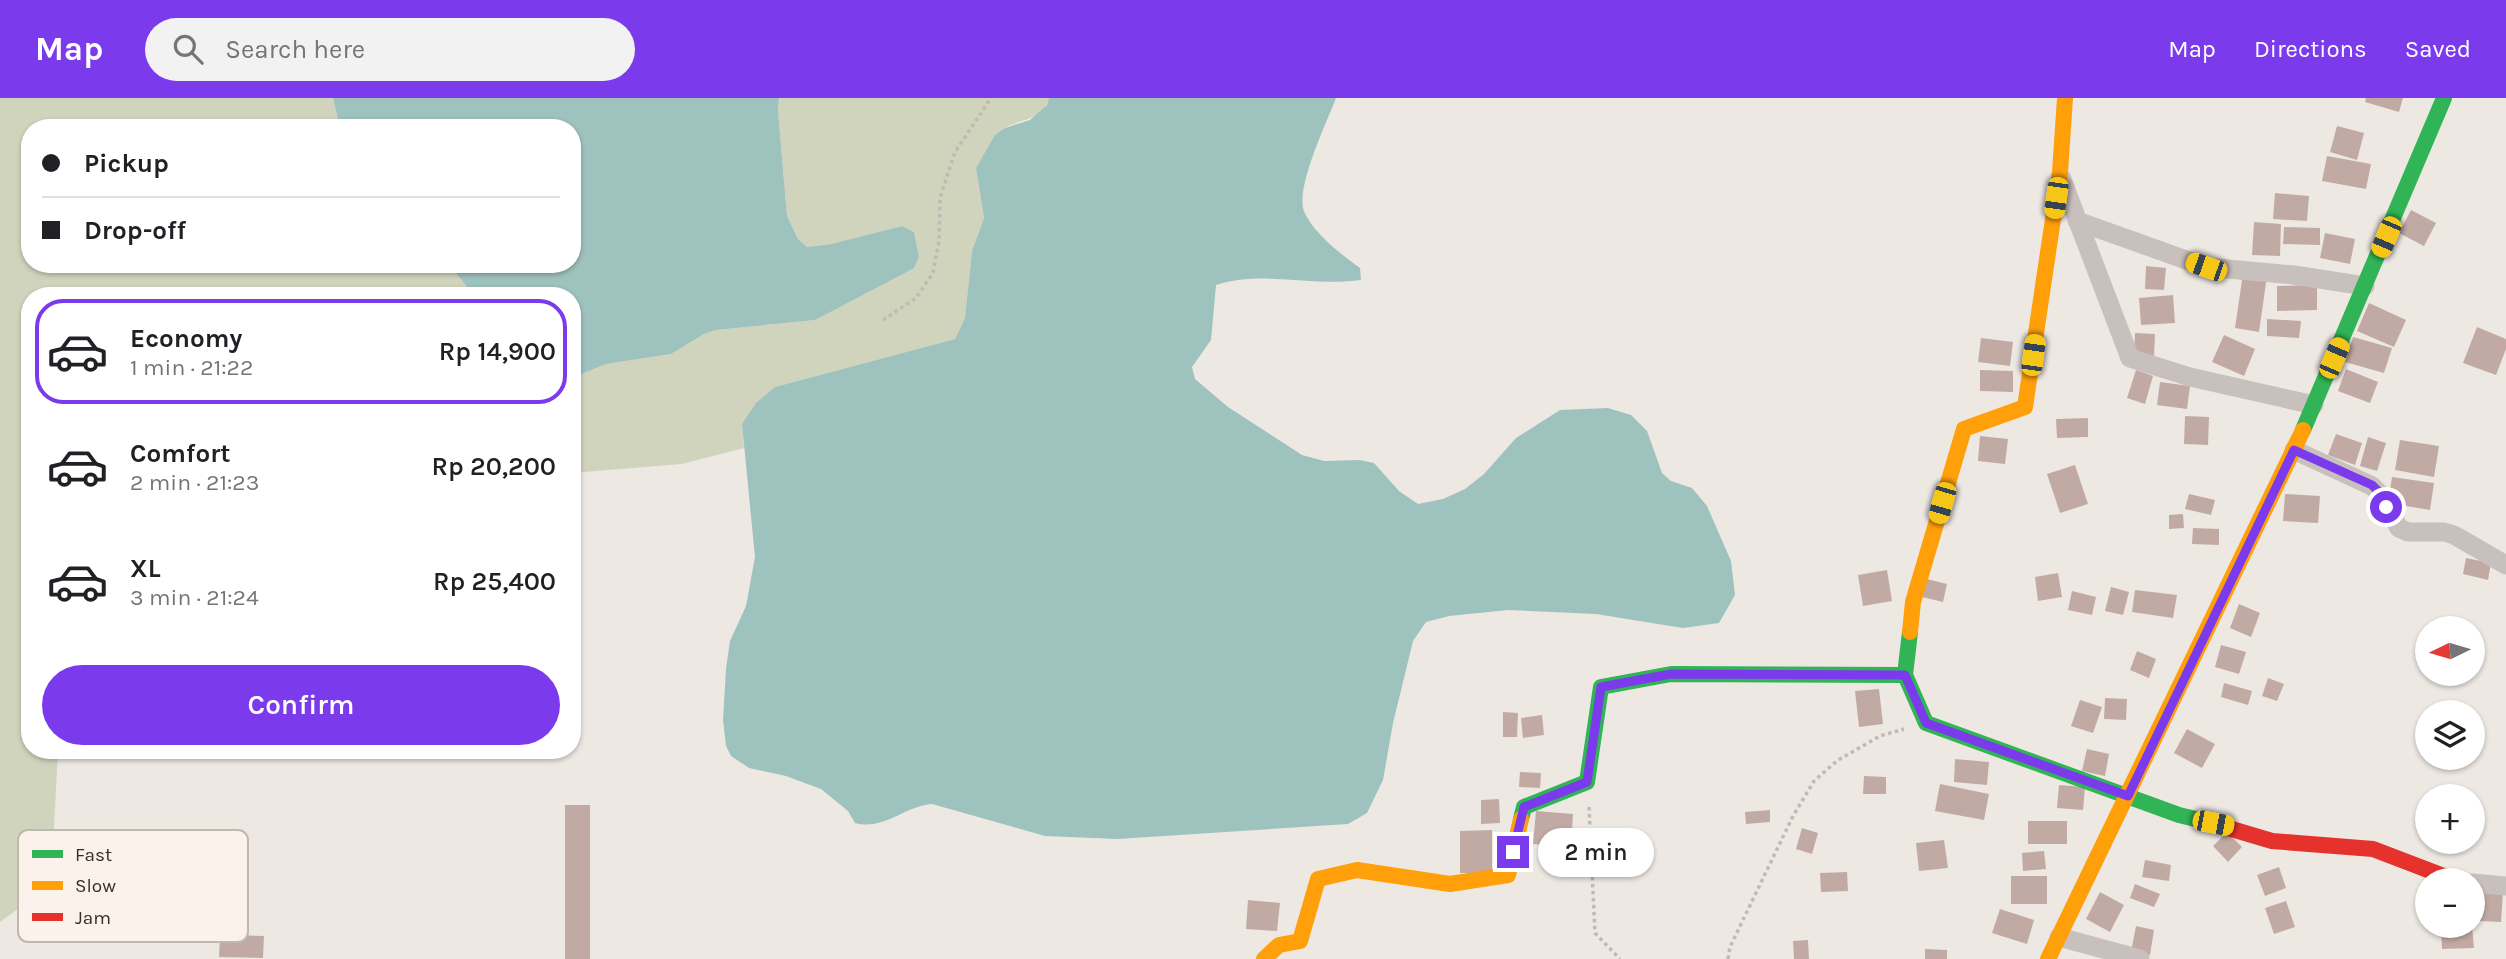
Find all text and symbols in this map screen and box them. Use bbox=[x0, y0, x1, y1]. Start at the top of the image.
search box bbox=[145, 18, 635, 81]
text: Map bbox=[35, 30, 103, 68]
icon: search bbox=[169, 30, 207, 68]
text: Search here bbox=[225, 34, 365, 65]
text: Map bbox=[2168, 35, 2216, 63]
text: Directions bbox=[2254, 35, 2367, 63]
text: Saved bbox=[2405, 35, 2471, 63]
text: Pickup bbox=[84, 148, 169, 179]
car bbox=[2043, 176, 2070, 220]
car bbox=[2369, 214, 2404, 260]
text: Drop-off bbox=[84, 215, 186, 246]
car bbox=[2183, 250, 2230, 284]
icon: car bbox=[46, 320, 109, 383]
text: Economy bbox=[130, 323, 242, 354]
car bbox=[2020, 333, 2047, 377]
car bbox=[2317, 335, 2352, 381]
text: Rp 14,900 bbox=[439, 336, 556, 367]
text: 1 min · 21:22 bbox=[130, 354, 253, 381]
icon: car bbox=[46, 435, 109, 498]
text: Comfort bbox=[130, 438, 231, 469]
text: Rp 20,200 bbox=[431, 451, 556, 482]
text: 2 min · 21:23 bbox=[130, 469, 259, 496]
car bbox=[1927, 480, 1958, 526]
route start bbox=[2370, 491, 2402, 523]
icon: car bbox=[46, 550, 109, 613]
text: XL bbox=[130, 553, 161, 584]
text: Rp 25,400 bbox=[433, 566, 556, 597]
text: 3 min · 21:24 bbox=[130, 584, 259, 611]
north arrow bbox=[2415, 616, 2485, 686]
map controls bbox=[2415, 616, 2485, 938]
button: Confirm bbox=[42, 665, 560, 745]
button: layers bbox=[2415, 700, 2485, 770]
button: + bbox=[2415, 784, 2485, 854]
car bbox=[2191, 809, 2236, 837]
callout: 2 min bbox=[1538, 828, 1653, 876]
legend bbox=[18, 830, 248, 942]
route end bbox=[1497, 836, 1529, 868]
text: 2 min bbox=[1565, 839, 1627, 866]
text: Fast bbox=[75, 844, 112, 866]
button: − bbox=[2415, 868, 2485, 938]
text: Slow bbox=[75, 875, 116, 897]
text: Jam bbox=[75, 907, 111, 929]

